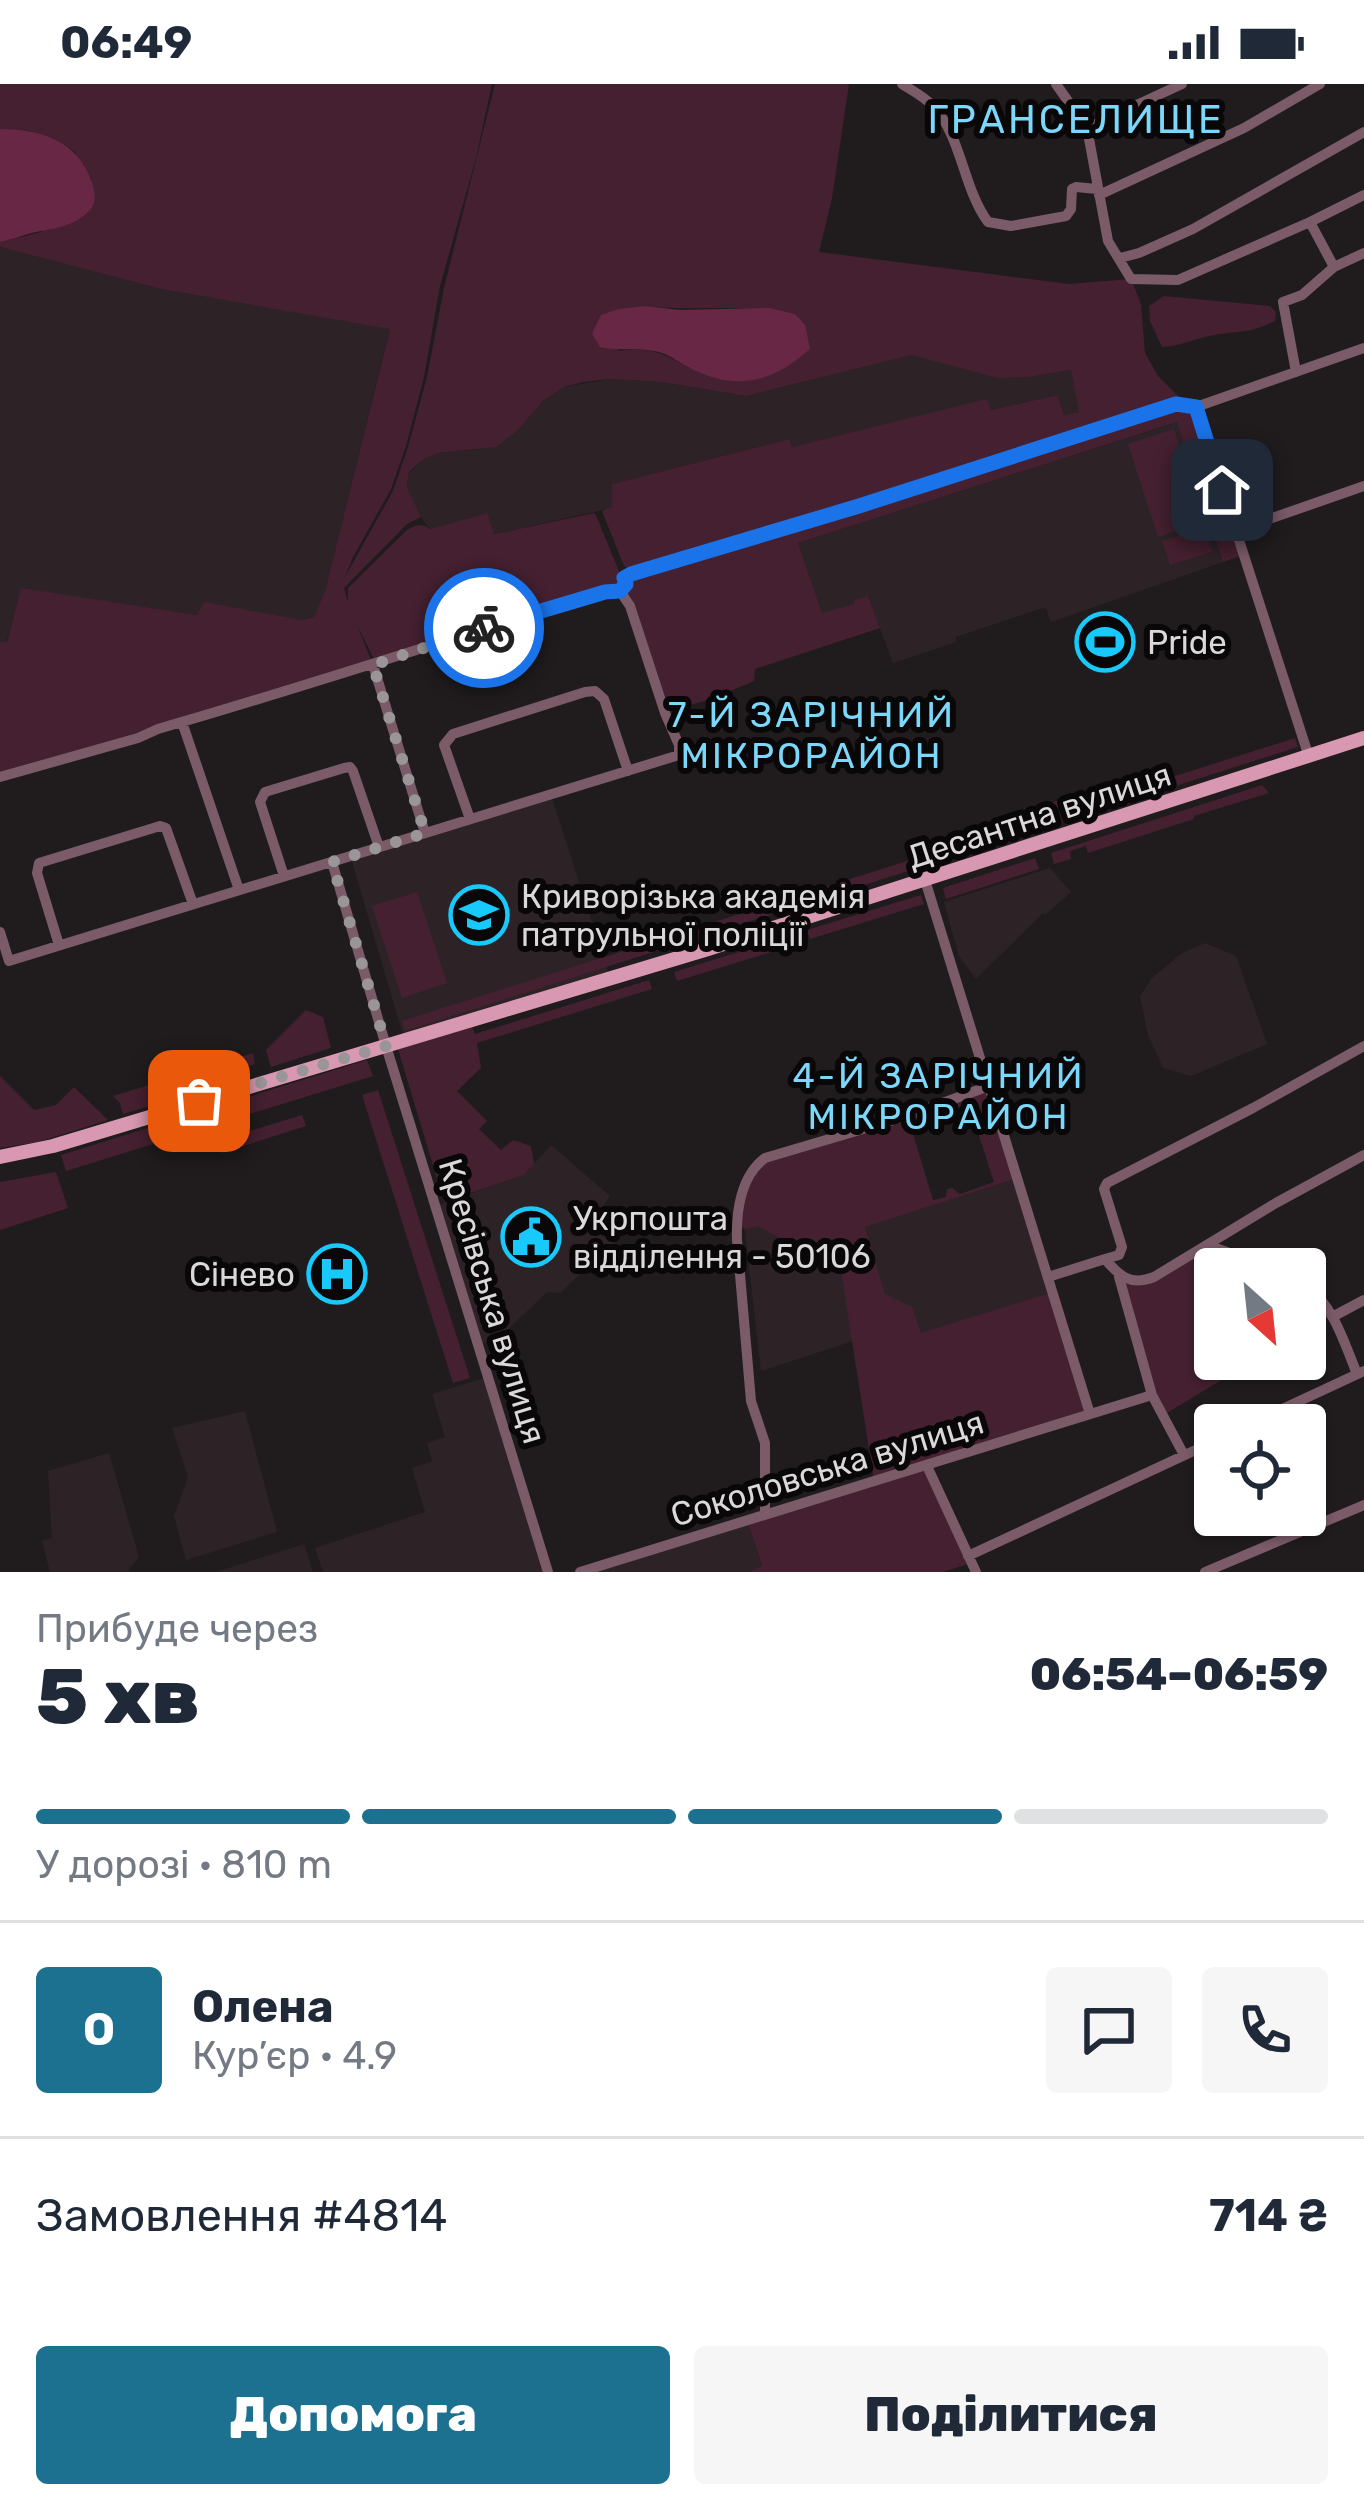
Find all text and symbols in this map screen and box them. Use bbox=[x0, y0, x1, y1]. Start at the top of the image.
text: 06:49 bbox=[60, 16, 192, 69]
district label: ГРАНСЕЛИЩЕ bbox=[927, 97, 1225, 143]
pin bbox=[1171, 439, 1273, 541]
icon: home bbox=[1189, 457, 1255, 523]
courier bbox=[424, 568, 544, 688]
icon: bike bbox=[451, 595, 517, 661]
sports icon: Pride bbox=[1074, 611, 1136, 673]
place label: Pride bbox=[1147, 623, 1227, 662]
district label: 7-Й ЗАРІЧНИЙ МІКРОРАЙОН bbox=[668, 693, 956, 777]
street label: Десантна вулиця bbox=[902, 754, 1176, 876]
place label: Криворізька академія патрульної поліції bbox=[521, 877, 865, 954]
school or university icon: Криворізька академія патрульної поліції bbox=[448, 884, 510, 946]
pin bbox=[148, 1050, 250, 1152]
district label: 4-Й ЗАРІЧНИЙ МІКРОРАЙОН bbox=[792, 1054, 1086, 1138]
icon: bag bbox=[166, 1068, 232, 1134]
street label: Кресівська вулиця bbox=[431, 1154, 554, 1448]
place label: Укрпошта відділення - 50106 bbox=[573, 1199, 871, 1276]
public building icon: Укрпошта відділення - 50106 bbox=[500, 1206, 562, 1268]
hospital icon: Сінево bbox=[306, 1243, 368, 1305]
north arrow bbox=[1194, 1248, 1326, 1380]
map controls bbox=[1194, 1248, 1326, 1536]
place label: Сінево bbox=[189, 1255, 295, 1294]
street label: Соколовська вулиця bbox=[666, 1402, 988, 1535]
button: locate bbox=[1194, 1404, 1326, 1536]
text: Прибуде через bbox=[36, 1606, 318, 1652]
text: 06:54–06:59 bbox=[1030, 1648, 1328, 1701]
text: 5 хв bbox=[36, 1650, 200, 1743]
text: У дорозі · 810 m bbox=[36, 1842, 332, 1888]
button: chat bbox=[1046, 1967, 1172, 2093]
button: phone bbox=[1202, 1967, 1328, 2093]
text: Олена bbox=[192, 1980, 334, 2033]
text: О bbox=[83, 2003, 115, 2056]
text: Кур’єр · 4.9 bbox=[192, 2033, 397, 2079]
text: Замовлення #4814 bbox=[36, 2189, 447, 2242]
text: 714 ₴ bbox=[1209, 2189, 1328, 2242]
button: Допомога bbox=[36, 2346, 670, 2484]
button: Поділитися bbox=[694, 2346, 1328, 2484]

